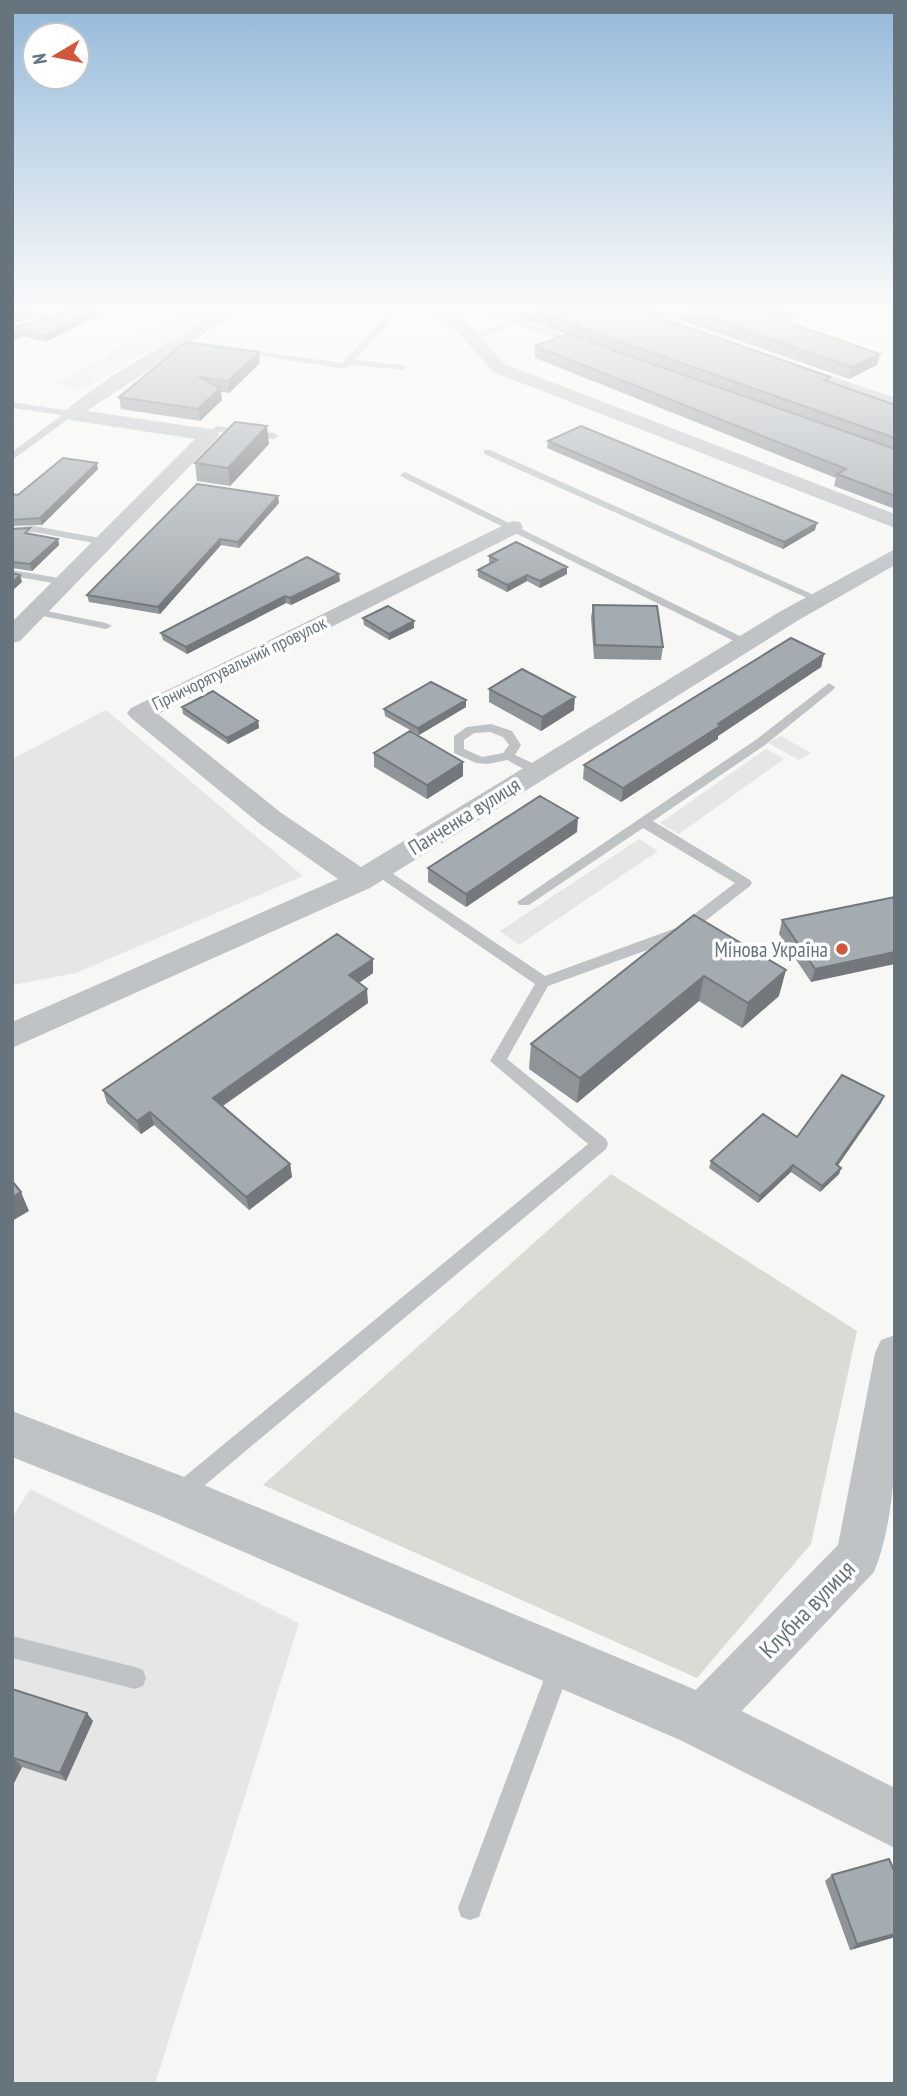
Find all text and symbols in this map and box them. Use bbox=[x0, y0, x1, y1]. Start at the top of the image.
north arrow bbox=[21, 21, 91, 91]
text: N bbox=[27, 52, 52, 66]
street label: Гірничорятувальний провулок bbox=[148, 611, 330, 715]
street label: Панченка вулиця bbox=[403, 771, 525, 861]
place label: Мінова Україна bbox=[714, 936, 828, 963]
marker: Мінова Україна bbox=[834, 941, 850, 957]
street label: Клубна вулиця bbox=[753, 1553, 861, 1665]

